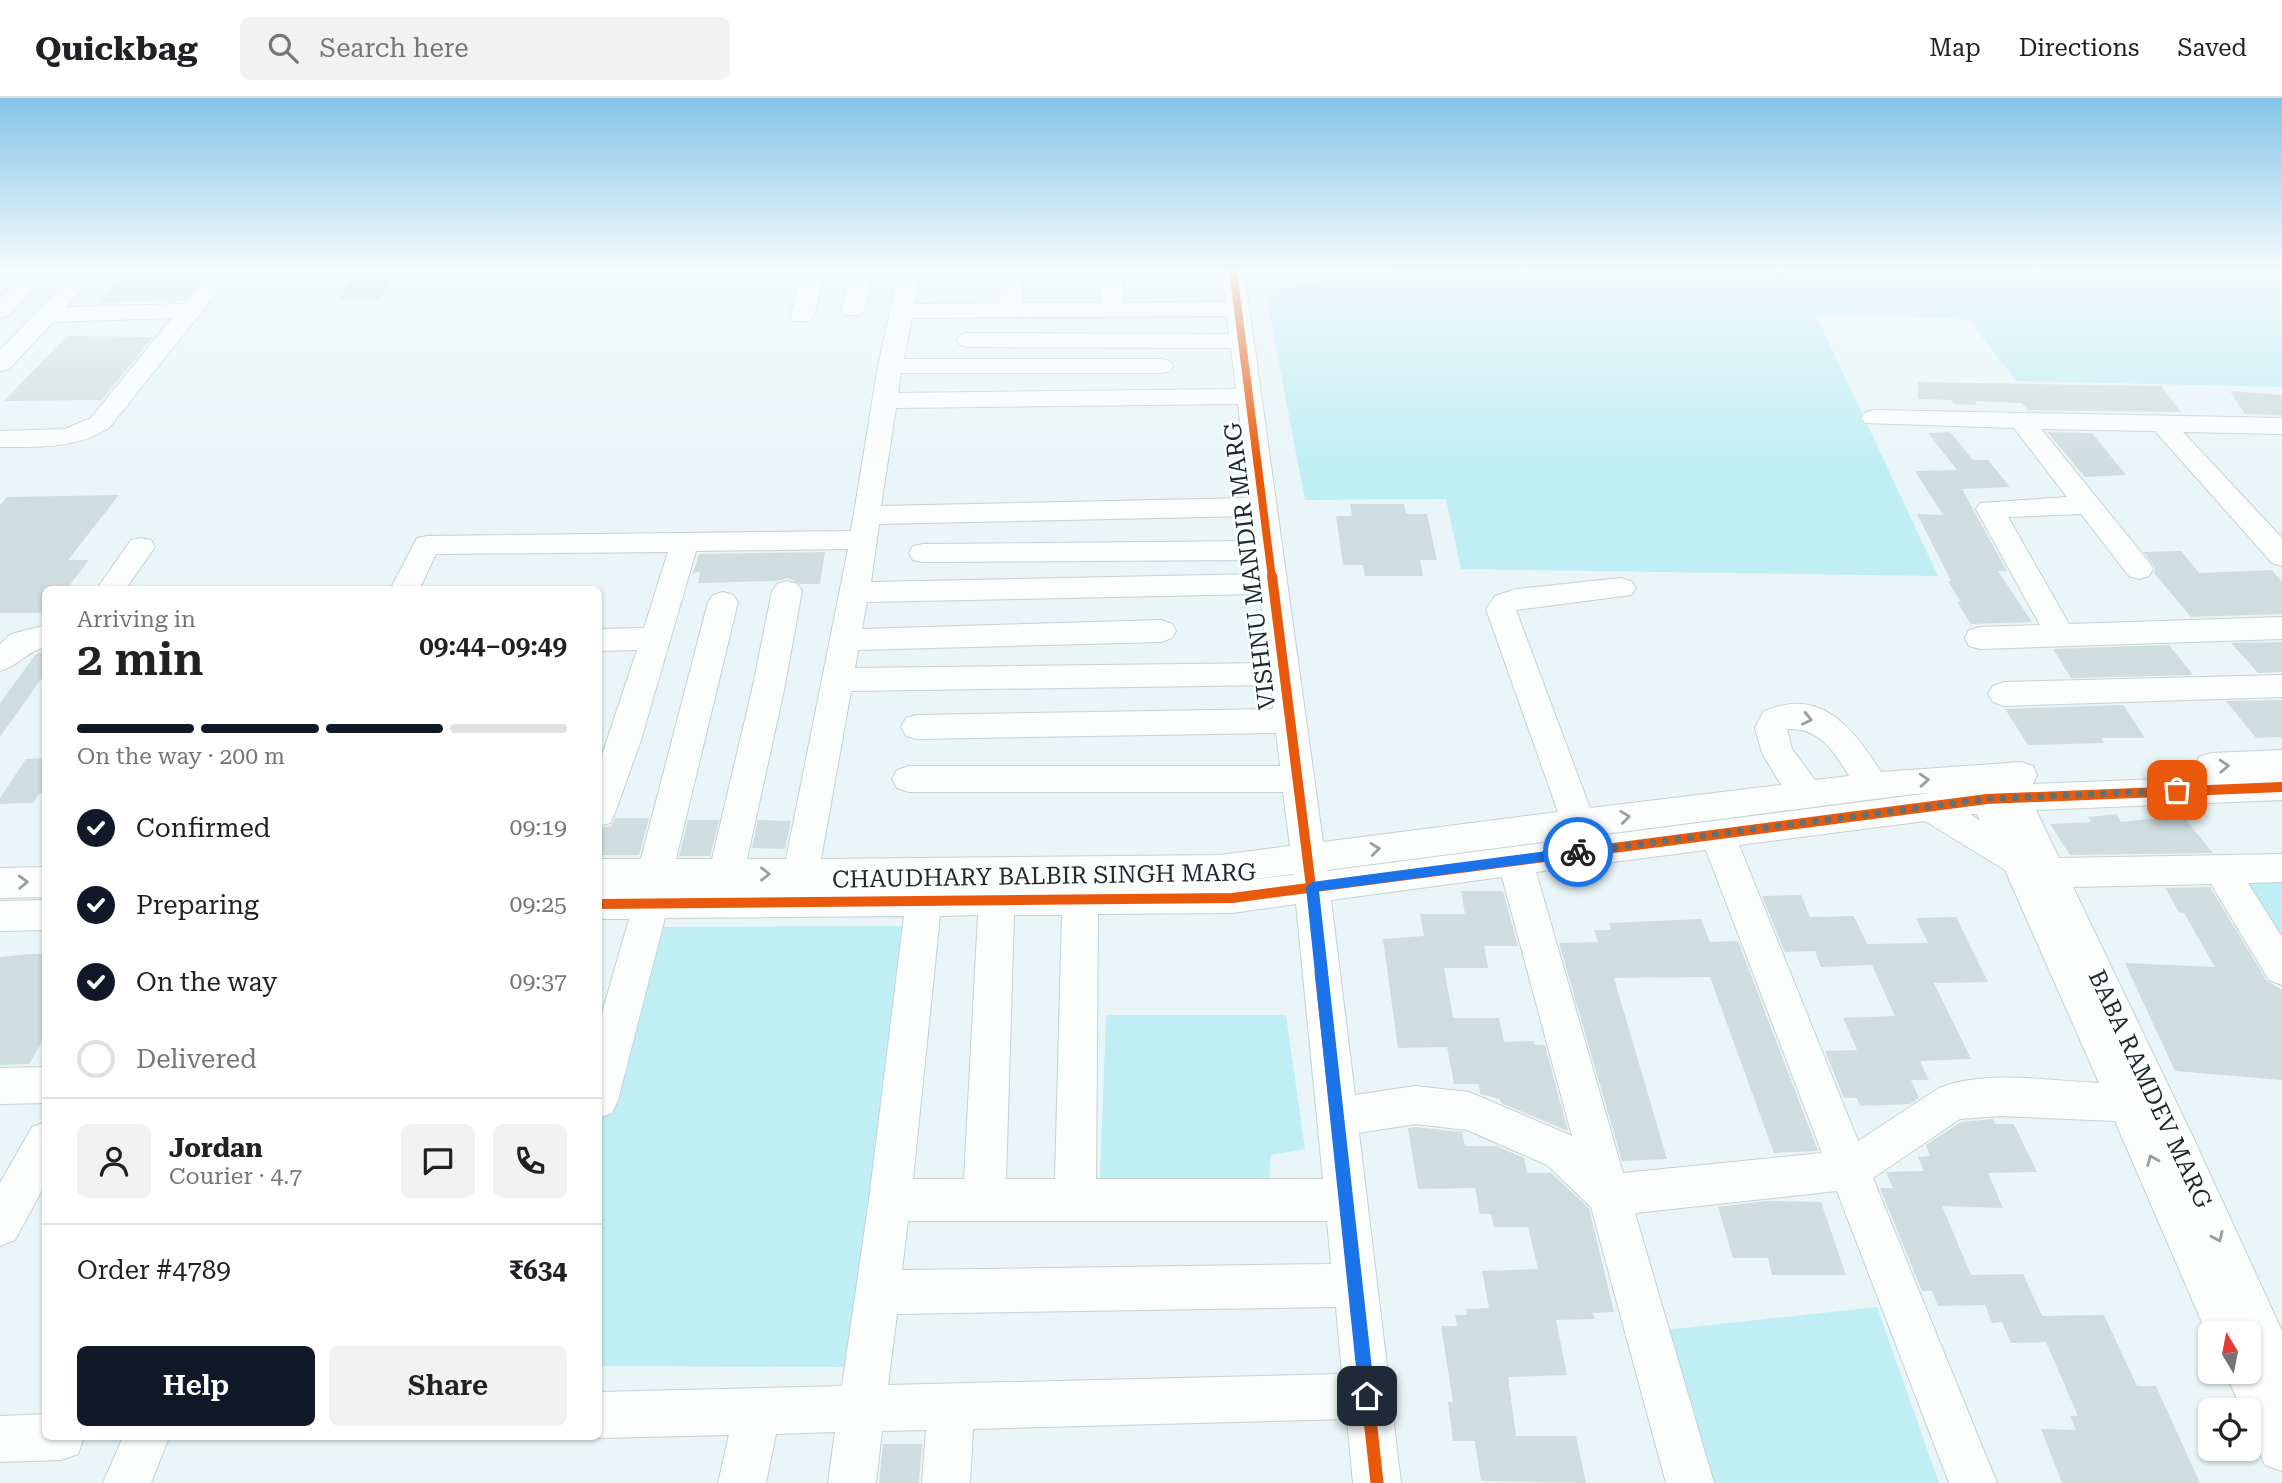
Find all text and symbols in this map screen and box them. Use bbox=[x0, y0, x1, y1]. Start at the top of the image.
search box bbox=[240, 17, 730, 80]
text: Quickbag bbox=[35, 29, 198, 68]
icon: search bbox=[264, 29, 302, 67]
text: Search here bbox=[320, 33, 469, 63]
text: Map bbox=[1929, 34, 1981, 62]
text: Directions bbox=[2019, 34, 2139, 62]
text: Saved bbox=[2177, 34, 2247, 62]
street label: VISHNU MANDIR MARG bbox=[1218, 420, 1282, 711]
text: Arriving in bbox=[77, 606, 196, 633]
text: 09:44–09:49 bbox=[419, 631, 567, 661]
text: 2 min bbox=[77, 632, 204, 686]
one-way arrow bbox=[1801, 710, 1813, 725]
text: On the way · 200 m bbox=[77, 743, 285, 770]
one-way arrow bbox=[2219, 758, 2230, 773]
pin bbox=[2147, 760, 2207, 820]
icon: bag bbox=[2158, 771, 2196, 809]
one-way arrow bbox=[1918, 773, 1929, 788]
icon: check bbox=[77, 809, 115, 847]
one-way arrow bbox=[1619, 810, 1631, 825]
text: Confirmed bbox=[136, 813, 271, 843]
text: 09:19 bbox=[510, 814, 567, 841]
courier bbox=[1543, 817, 1613, 887]
icon: bike bbox=[1559, 833, 1597, 871]
one-way arrow bbox=[1369, 842, 1381, 857]
street label: CHAUDHARY BALBIR SINGH MARG bbox=[832, 858, 1257, 894]
one-way arrow bbox=[760, 866, 770, 882]
one-way arrow bbox=[18, 875, 29, 890]
icon: check bbox=[77, 886, 115, 924]
text: Preparing bbox=[136, 890, 259, 920]
text: 09:25 bbox=[510, 891, 567, 918]
icon: check bbox=[77, 963, 115, 1001]
street label: BABA RAMDEV MARG bbox=[2082, 965, 2218, 1213]
text: On the way bbox=[136, 967, 277, 997]
text: 09:37 bbox=[510, 968, 567, 995]
text: Delivered bbox=[136, 1044, 257, 1074]
button: person bbox=[77, 1124, 151, 1198]
button: chat bbox=[401, 1124, 475, 1198]
button: phone bbox=[493, 1124, 567, 1198]
text: Jordan bbox=[169, 1133, 263, 1163]
one-way arrow bbox=[2146, 1155, 2160, 1167]
text: Courier · 4.7 bbox=[169, 1163, 302, 1190]
one-way arrow bbox=[2210, 1230, 2224, 1243]
text: Order #4789 bbox=[77, 1255, 231, 1285]
text: ₹634 bbox=[509, 1255, 567, 1285]
north arrow bbox=[2198, 1321, 2261, 1384]
map controls bbox=[2198, 1321, 2261, 1461]
button: Help bbox=[77, 1346, 315, 1426]
button: Share bbox=[329, 1346, 567, 1426]
pin bbox=[1337, 1366, 1397, 1426]
icon: home bbox=[1348, 1377, 1386, 1415]
button: locate bbox=[2198, 1398, 2261, 1461]

